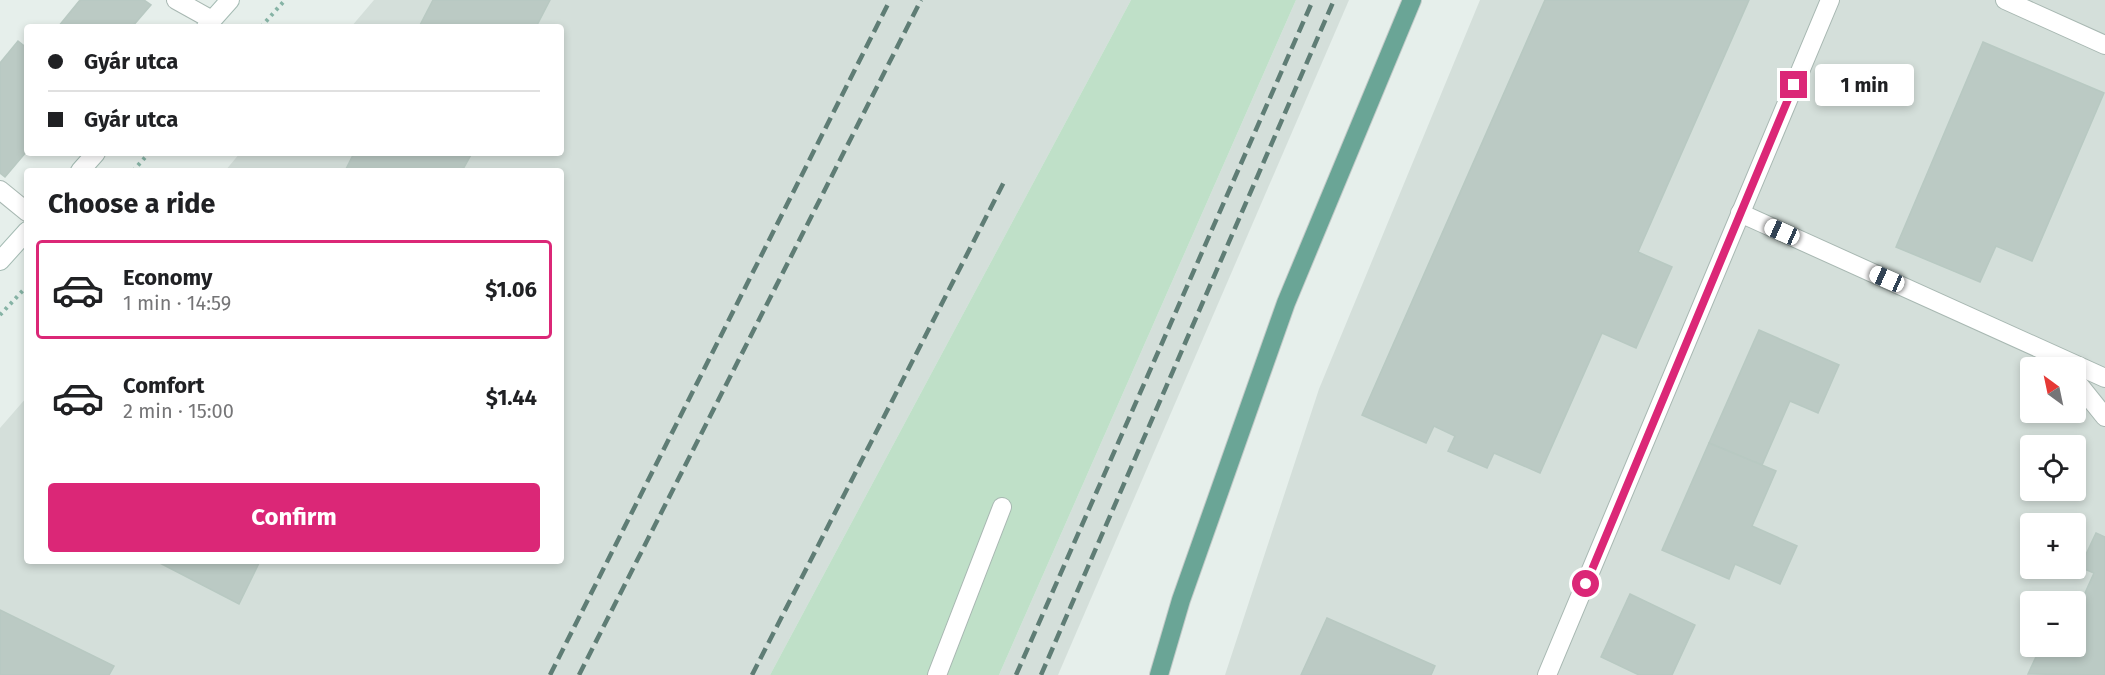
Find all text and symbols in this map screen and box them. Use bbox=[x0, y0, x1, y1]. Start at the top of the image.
text: Gyár utca bbox=[84, 48, 178, 75]
callout: 1 min bbox=[1815, 64, 1914, 106]
route end bbox=[1780, 71, 1807, 98]
text: 1 min bbox=[1840, 73, 1889, 97]
text: Gyár utca bbox=[84, 106, 178, 133]
text: Choose a ride bbox=[48, 188, 215, 220]
car bbox=[1762, 216, 1802, 248]
icon: car bbox=[51, 263, 105, 317]
car bbox=[1867, 263, 1907, 295]
text: Economy bbox=[123, 264, 212, 291]
text: $1.06 bbox=[485, 276, 537, 303]
text: 1 min · 14:59 bbox=[123, 291, 231, 315]
north arrow bbox=[2020, 357, 2086, 423]
map controls bbox=[2020, 357, 2086, 657]
icon: car bbox=[51, 371, 105, 425]
text: Comfort bbox=[123, 372, 204, 399]
text: $1.44 bbox=[486, 384, 537, 411]
text: 2 min · 15:00 bbox=[123, 399, 234, 423]
button: locate bbox=[2020, 435, 2086, 501]
button: Confirm bbox=[48, 483, 540, 552]
button: + bbox=[2020, 513, 2086, 579]
route start bbox=[1572, 570, 1599, 597]
button: − bbox=[2020, 591, 2086, 657]

